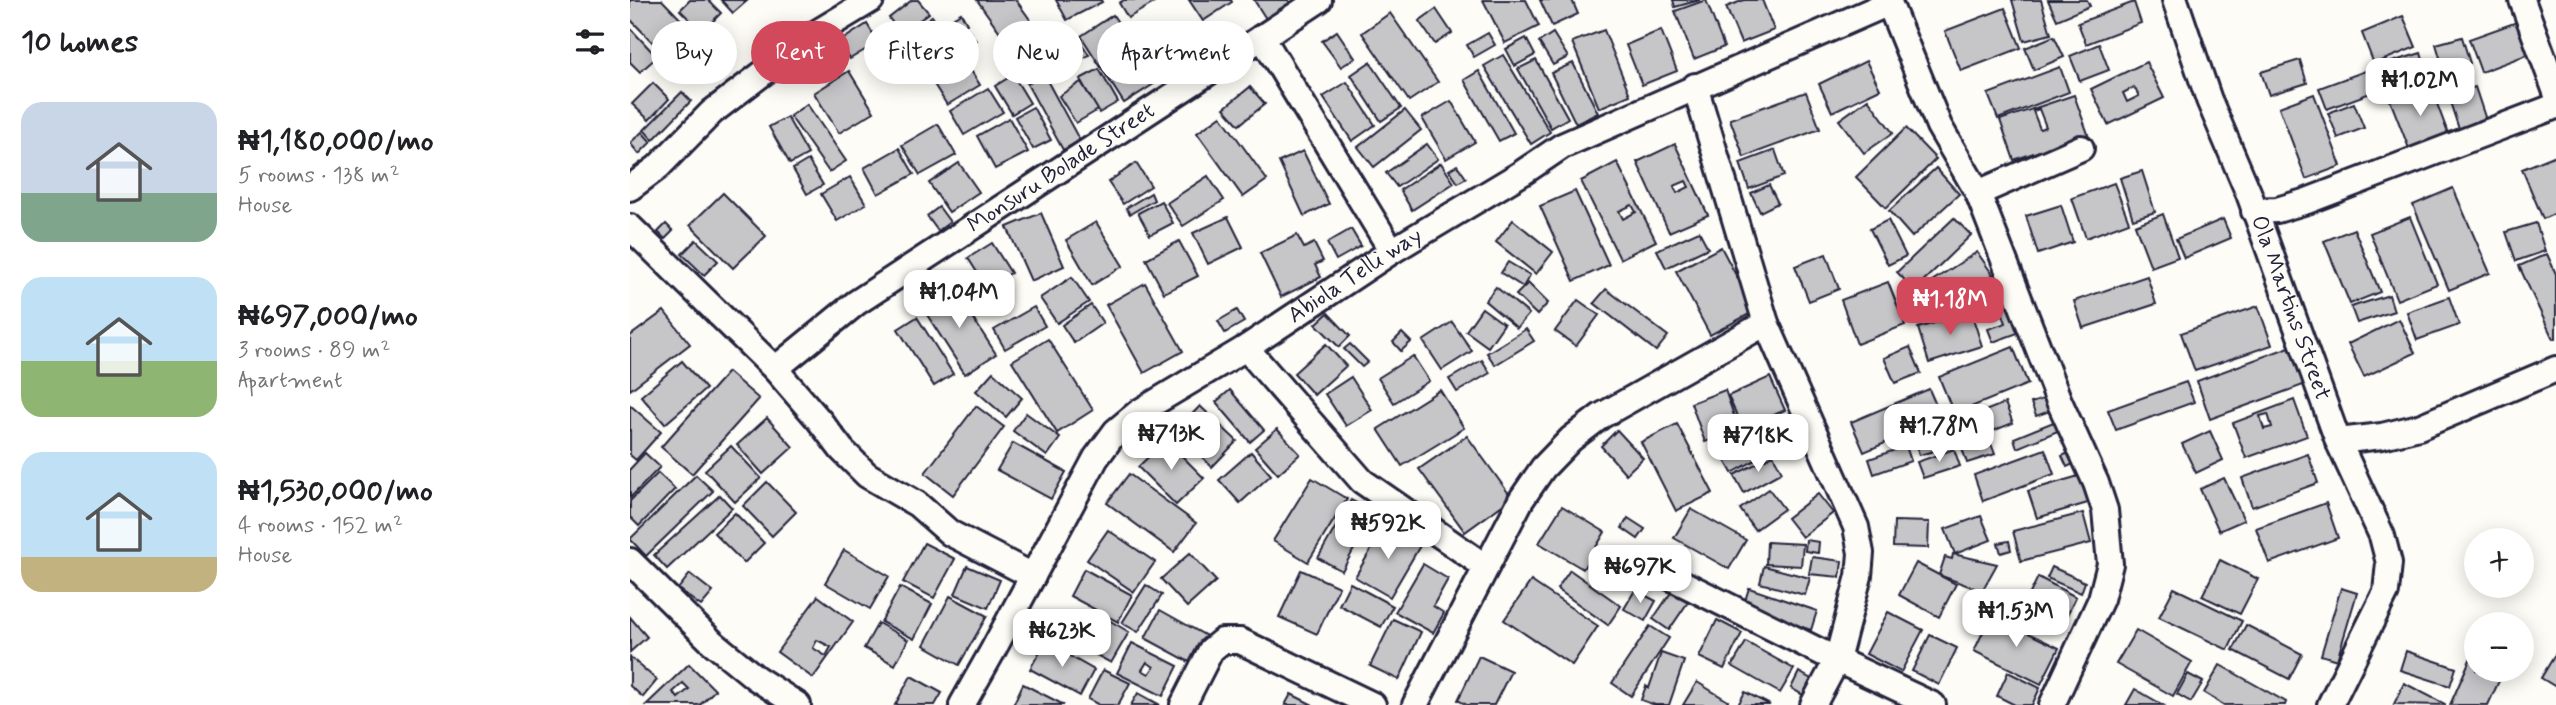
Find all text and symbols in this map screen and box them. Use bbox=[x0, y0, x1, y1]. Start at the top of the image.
chip: Buy bbox=[651, 21, 737, 84]
chip: Rent bbox=[751, 21, 850, 84]
chip: Filters bbox=[864, 21, 979, 84]
chip: New bbox=[993, 21, 1083, 84]
chip: Apartment bbox=[1097, 21, 1254, 84]
text: 10 homes bbox=[21, 23, 138, 62]
icon: filters bbox=[571, 23, 609, 61]
pin: ₦1.02M bbox=[2363, 58, 2477, 118]
text: ₦1.02M bbox=[2382, 66, 2458, 96]
street label: Monsuru Bolade Street bbox=[962, 96, 1161, 241]
text: ₦1,180,000/mo bbox=[238, 122, 434, 161]
icon: home bbox=[77, 130, 161, 214]
text: 5 rooms · 138 m² bbox=[238, 161, 400, 191]
text: House bbox=[238, 191, 292, 221]
street label: Ola Martins Street bbox=[2243, 211, 2337, 405]
street label: Abiola Telli way bbox=[1282, 221, 1428, 331]
pin: ₦1.04M bbox=[902, 270, 1016, 330]
text: ₦1.04M bbox=[920, 278, 998, 308]
pin: ₦1.18M bbox=[1893, 278, 2007, 337]
text: ₦1.18M bbox=[1913, 285, 1987, 315]
text: ₦697,000/mo bbox=[238, 297, 418, 336]
icon: home bbox=[77, 305, 161, 389]
text: 3 rooms · 89 m² bbox=[238, 336, 390, 366]
text: Apartment bbox=[238, 366, 343, 396]
pin: ₦1.78M bbox=[1882, 405, 1996, 464]
pin: ₦713K bbox=[1122, 412, 1220, 472]
text: ₦1.78M bbox=[1900, 412, 1978, 442]
pin: ₦718K bbox=[1709, 414, 1807, 474]
text: ₦713K bbox=[1138, 420, 1204, 450]
text: ₦718K bbox=[1723, 422, 1793, 452]
text: ₦1,530,000/mo bbox=[238, 472, 433, 511]
icon: home bbox=[77, 480, 161, 564]
pin: ₦592K bbox=[1339, 502, 1437, 561]
text: ₦592K bbox=[1351, 509, 1425, 539]
text: 4 rooms · 152 m² bbox=[238, 511, 403, 541]
map controls bbox=[2464, 528, 2534, 682]
button: + bbox=[2464, 528, 2534, 598]
text: House bbox=[238, 541, 292, 571]
pin: ₦697K bbox=[1591, 546, 1689, 605]
text: ₦697K bbox=[1604, 553, 1676, 583]
pin: ₦1.53M bbox=[1959, 590, 2073, 649]
text: ₦1.53M bbox=[1978, 597, 2054, 627]
pin: ₦623K bbox=[1013, 610, 1111, 669]
button: − bbox=[2464, 612, 2534, 682]
text: ₦623K bbox=[1029, 617, 1095, 647]

